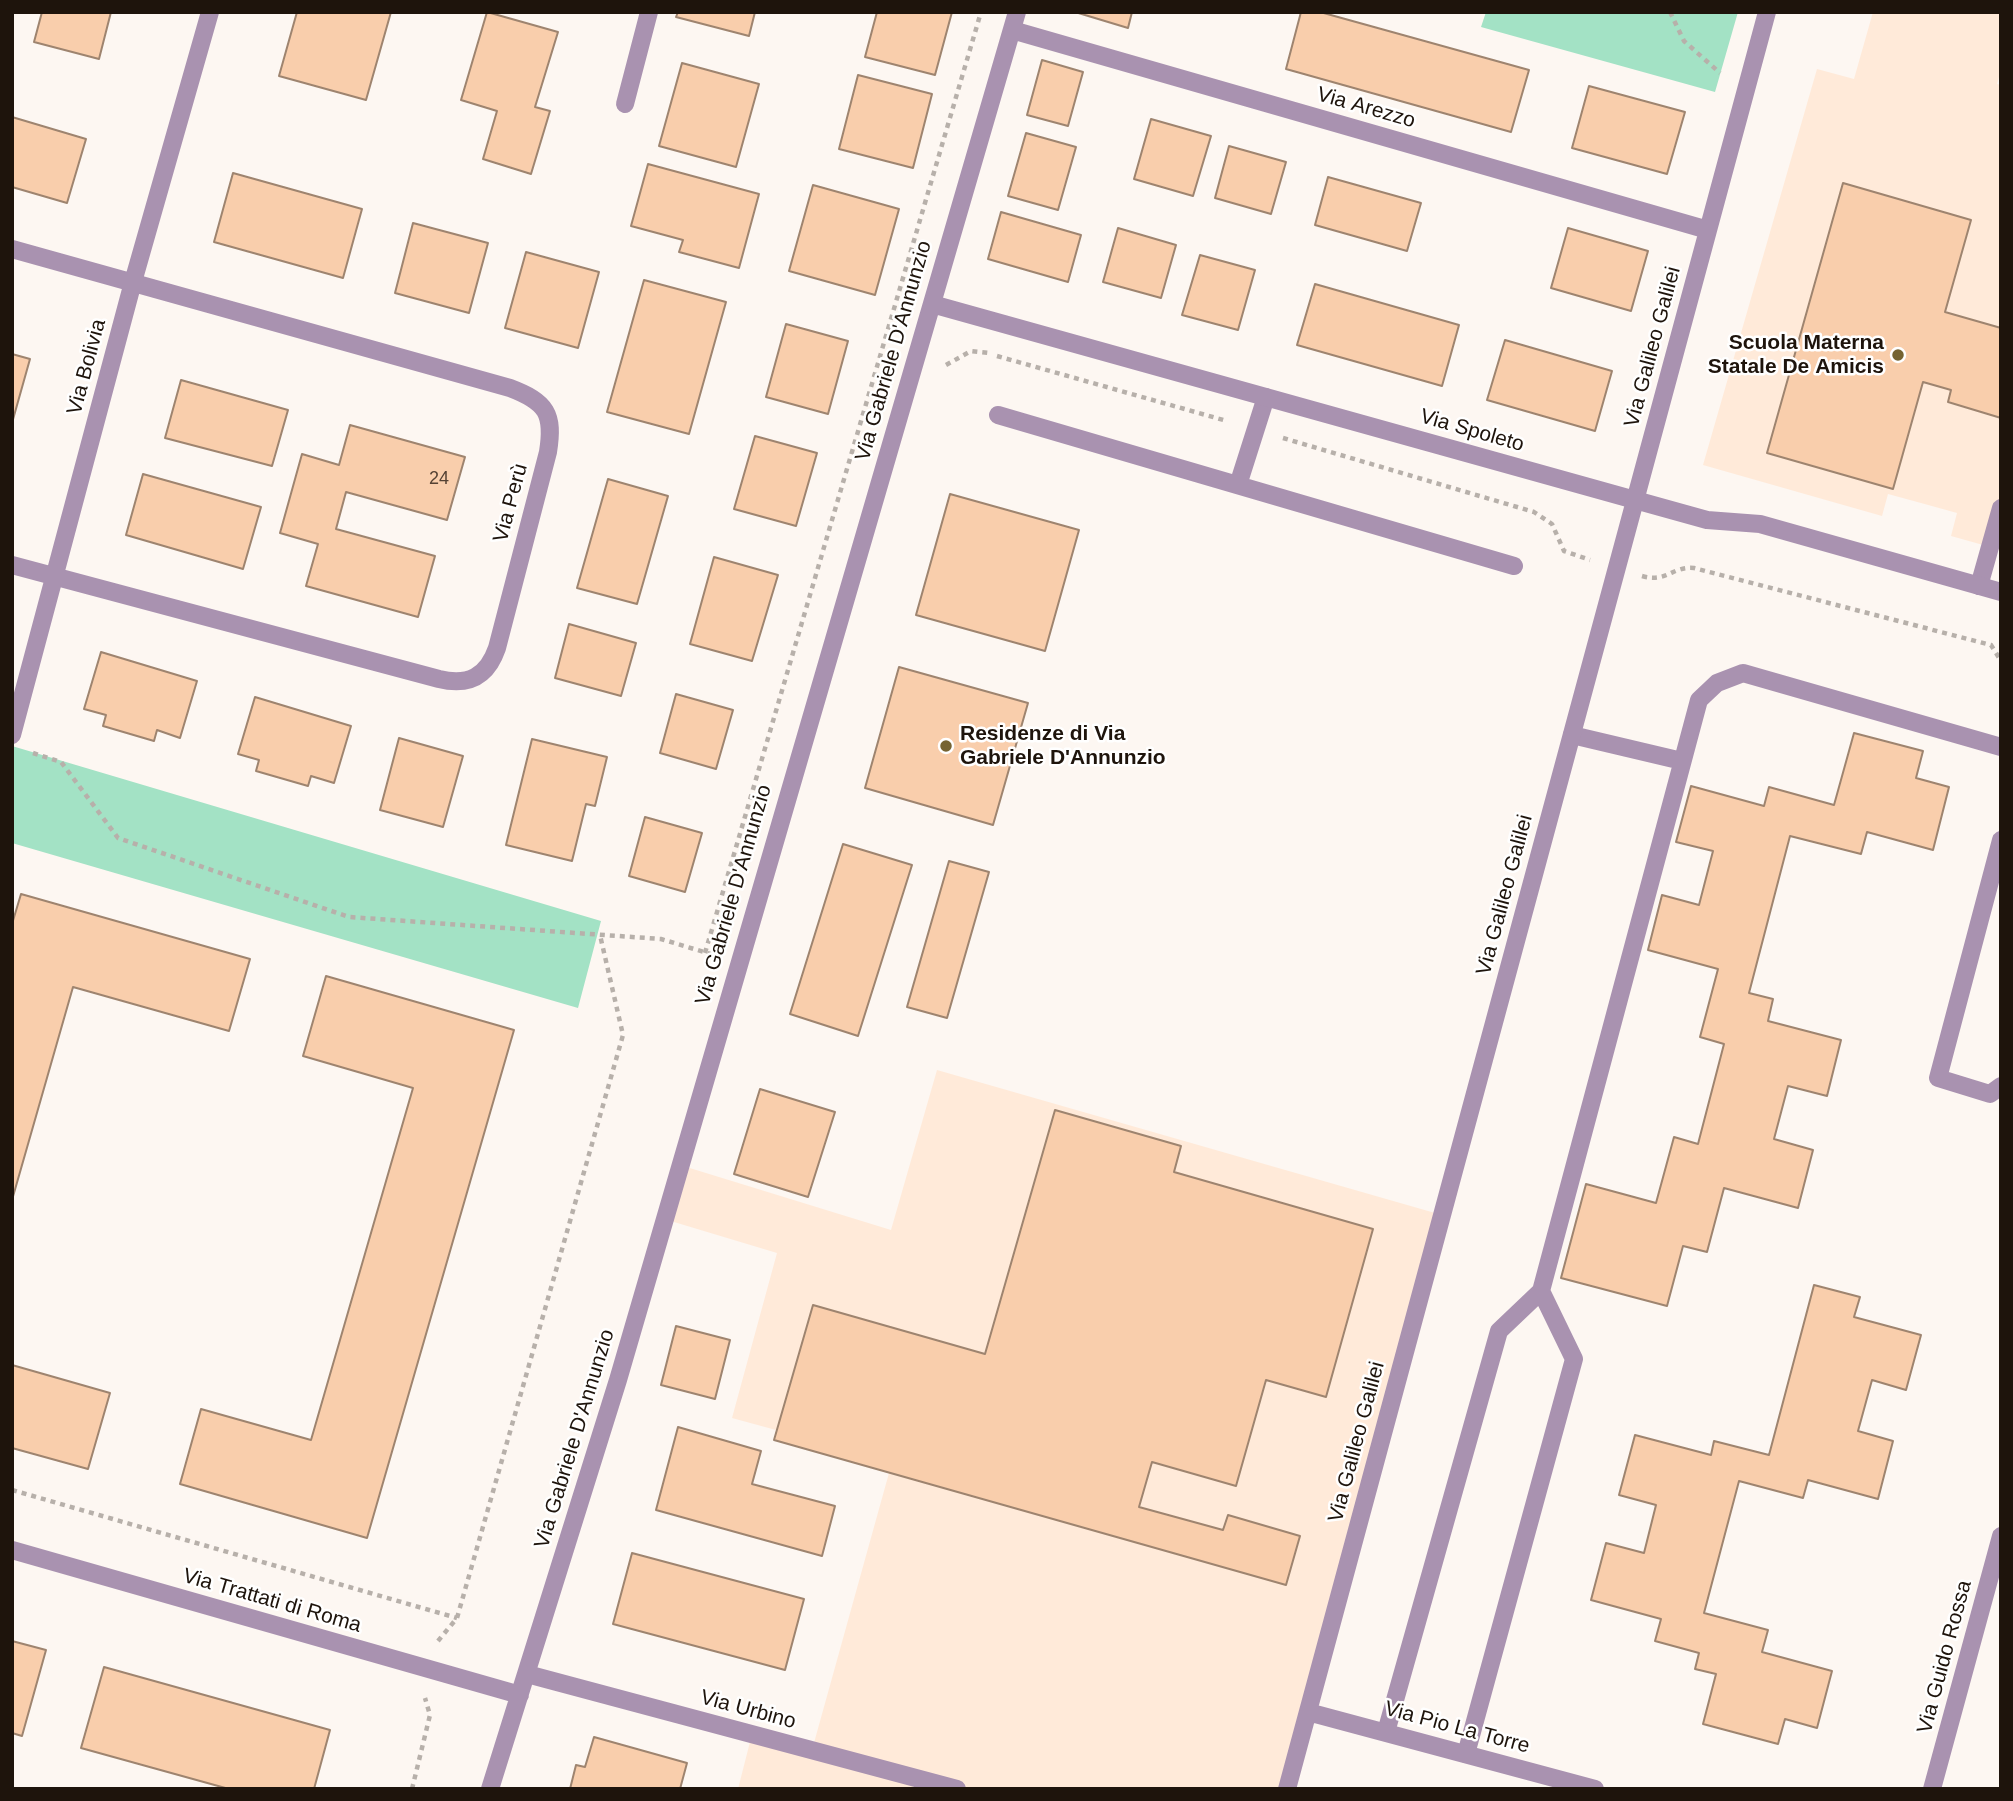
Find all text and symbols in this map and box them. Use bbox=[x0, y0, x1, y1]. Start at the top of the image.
street label: Via Arezzo bbox=[1314, 82, 1418, 134]
street label: Via Gabriele D'Annunzio bbox=[850, 238, 938, 464]
street label: Via Galileo Galilei bbox=[1619, 264, 1687, 430]
street label: Via Bolivia bbox=[62, 317, 112, 417]
place label: Scuola Materna Statale De Amicis bbox=[1708, 330, 1884, 380]
marker: Scuola Materna Statale De Amicis bbox=[1890, 347, 1906, 363]
street label: Via Spoleto bbox=[1417, 404, 1527, 458]
street label: Via Perù bbox=[488, 461, 534, 545]
house number: 24 bbox=[429, 468, 449, 490]
place label: Residenze di Via Gabriele D'Annunzio bbox=[960, 721, 1166, 771]
marker: Residenze di Via Gabriele D'Annunzio bbox=[938, 738, 954, 754]
street label: Via Gabriele D'Annunzio bbox=[690, 782, 778, 1008]
street label: Via Galileo Galilei bbox=[1471, 812, 1539, 978]
street label: Via Gabriele D'Annunzio bbox=[530, 1326, 620, 1552]
street label: Via Galileo Galilei bbox=[1323, 1359, 1391, 1525]
street label: Via Trattati di Roma bbox=[180, 1563, 364, 1639]
street label: Via Guido Rossa bbox=[1912, 1578, 1978, 1736]
street label: Via Urbino bbox=[698, 1685, 798, 1735]
street label: Via Pio La Torre bbox=[1382, 1697, 1532, 1759]

